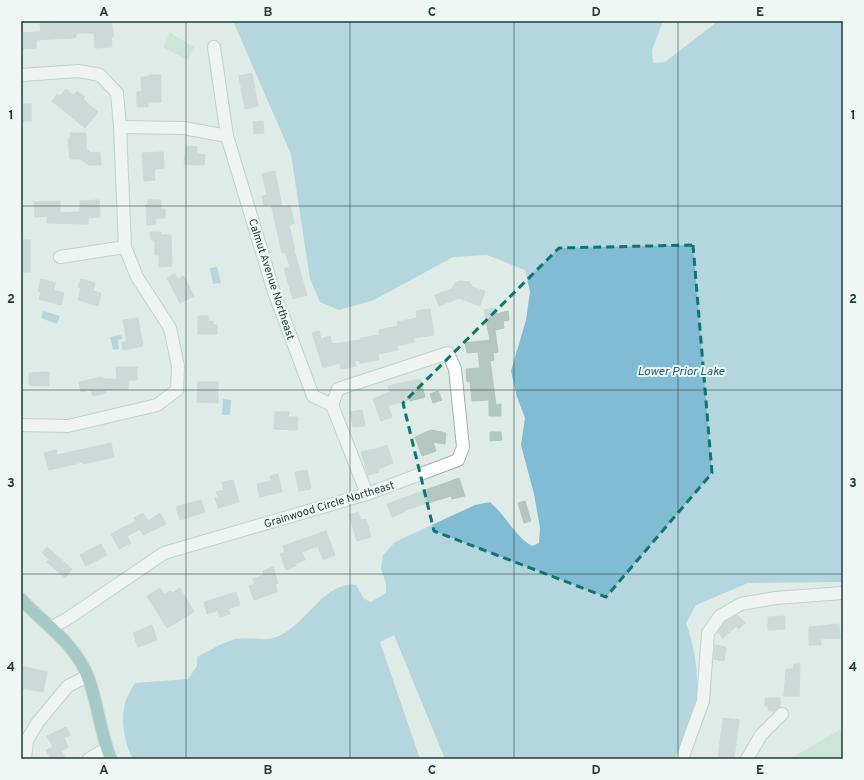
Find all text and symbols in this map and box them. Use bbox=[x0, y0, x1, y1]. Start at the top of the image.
text: A bbox=[99, 5, 109, 21]
text: B bbox=[264, 5, 273, 21]
text: C bbox=[428, 5, 436, 21]
text: D bbox=[591, 5, 601, 21]
text: E bbox=[756, 5, 764, 21]
text: 1 bbox=[8, 108, 14, 124]
text: 1 bbox=[850, 108, 856, 124]
street label: Calmut Avenue Northeast bbox=[245, 217, 297, 342]
text: 2 bbox=[7, 292, 15, 308]
text: 2 bbox=[849, 292, 857, 308]
water label: Lower Prior Lake bbox=[637, 364, 725, 380]
text: 3 bbox=[7, 476, 15, 492]
text: 3 bbox=[849, 476, 857, 492]
street label: Grainwood Circle Northeast bbox=[262, 478, 396, 531]
text: 4 bbox=[7, 660, 15, 676]
text: 4 bbox=[849, 660, 857, 676]
text: A bbox=[99, 763, 109, 779]
text: B bbox=[264, 763, 273, 779]
text: C bbox=[428, 763, 436, 779]
text: D bbox=[591, 763, 601, 779]
text: E bbox=[756, 763, 764, 779]

